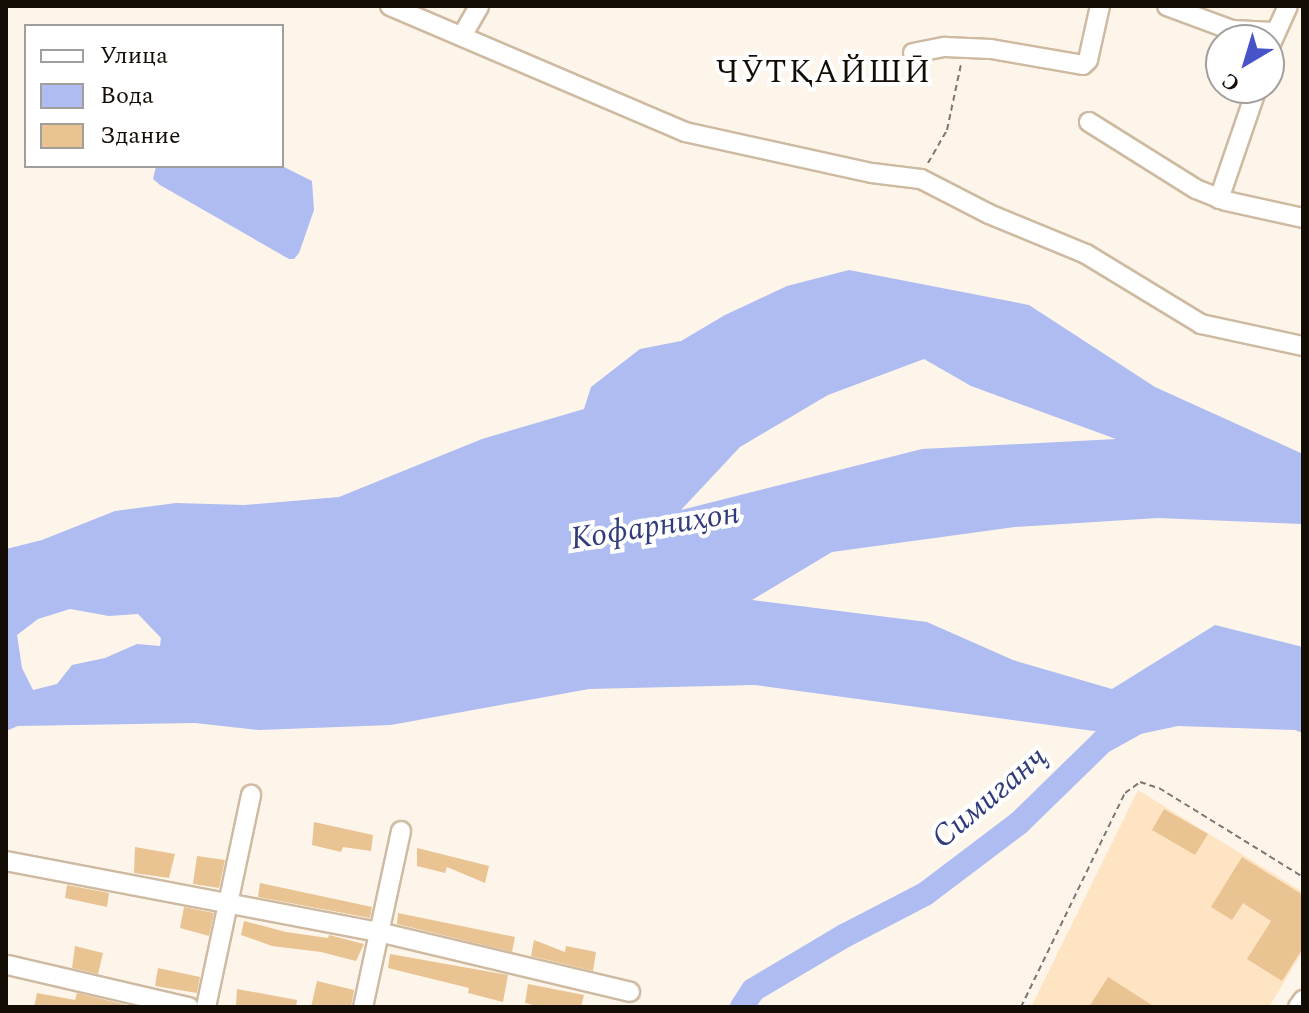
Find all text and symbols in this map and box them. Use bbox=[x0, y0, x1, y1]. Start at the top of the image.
legend bbox=[24, 24, 284, 168]
north arrow bbox=[1205, 24, 1285, 104]
text: Улица bbox=[100, 38, 168, 74]
district label: ЧӮТҚАЙШӢ bbox=[716, 54, 932, 92]
text: С bbox=[1215, 64, 1247, 100]
text: Вода bbox=[100, 78, 154, 114]
text: Здание bbox=[100, 118, 181, 154]
water label: Кофарниҳон bbox=[568, 495, 742, 559]
water label: Симиганҷ bbox=[925, 739, 1055, 857]

